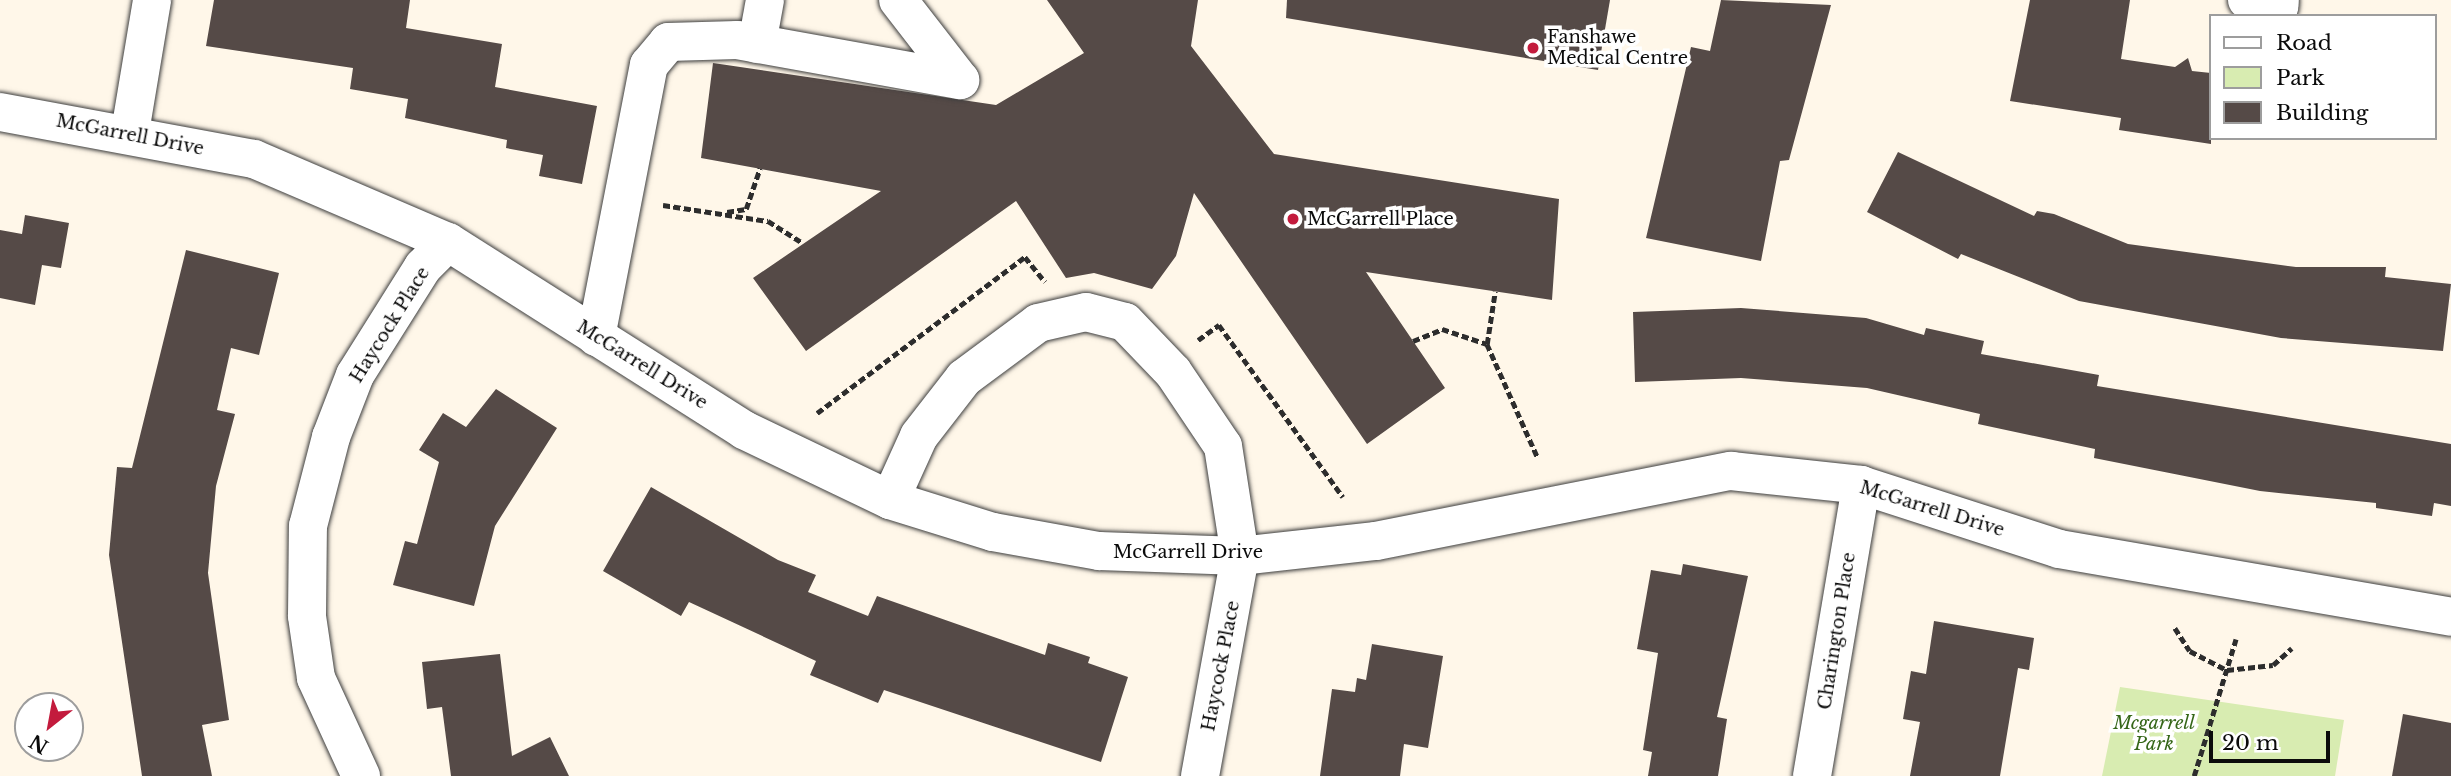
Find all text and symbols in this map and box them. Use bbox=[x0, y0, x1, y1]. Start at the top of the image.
legend bbox=[2210, 14, 2437, 140]
place label: Fanshawe Medical Centre bbox=[1547, 27, 1688, 70]
text: Road bbox=[2276, 30, 2332, 56]
marker: Fanshawe Medical Centre bbox=[1525, 40, 1541, 56]
text: Park bbox=[2276, 65, 2325, 91]
text: Building bbox=[2276, 100, 2368, 126]
street label: McGarrell Drive bbox=[54, 110, 206, 160]
place label: McGarrell Place bbox=[1307, 208, 1454, 230]
marker: McGarrell Place bbox=[1285, 211, 1301, 227]
street label: Haycock Place bbox=[346, 263, 434, 387]
street label: McGarrell Drive bbox=[573, 316, 711, 414]
street label: McGarrell Drive bbox=[1857, 477, 2007, 541]
street label: McGarrell Drive bbox=[1113, 541, 1263, 563]
street label: Charington Place bbox=[1814, 551, 1860, 711]
street label: Haycock Place bbox=[1198, 599, 1244, 733]
north arrow bbox=[14, 692, 84, 762]
park label: Mcgarrell Park bbox=[2113, 713, 2195, 756]
scale bar bbox=[2213, 716, 2334, 760]
text: N bbox=[25, 729, 53, 758]
text: 20 m bbox=[2222, 730, 2279, 756]

